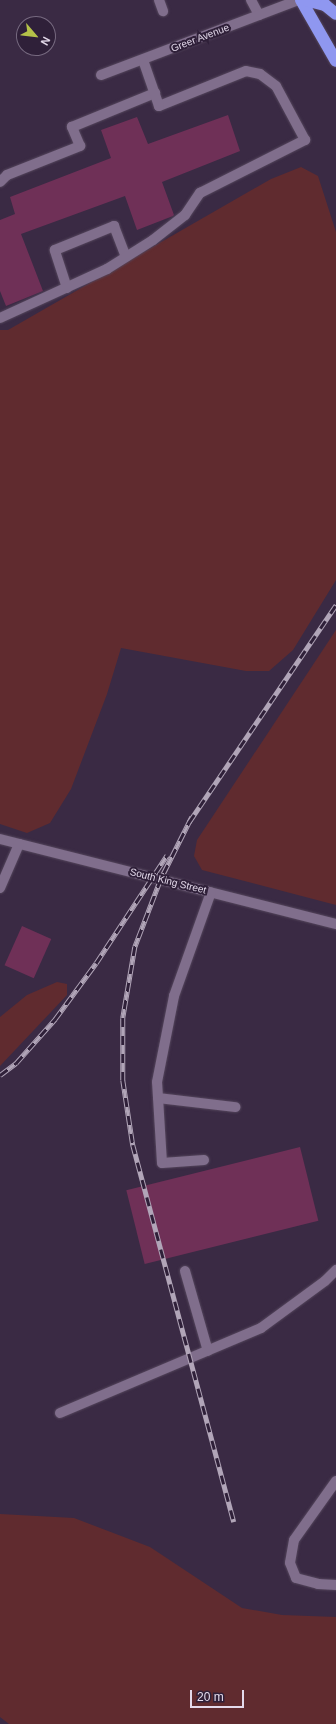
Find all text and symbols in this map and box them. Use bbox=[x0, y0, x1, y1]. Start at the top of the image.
north arrow bbox=[16, 16, 56, 56]
street label: Greer Avenue bbox=[169, 21, 231, 55]
text: N bbox=[39, 35, 53, 47]
street label: South King Street bbox=[129, 866, 207, 896]
scale bar bbox=[192, 1682, 246, 1708]
text: 20 m bbox=[197, 1690, 224, 1704]

